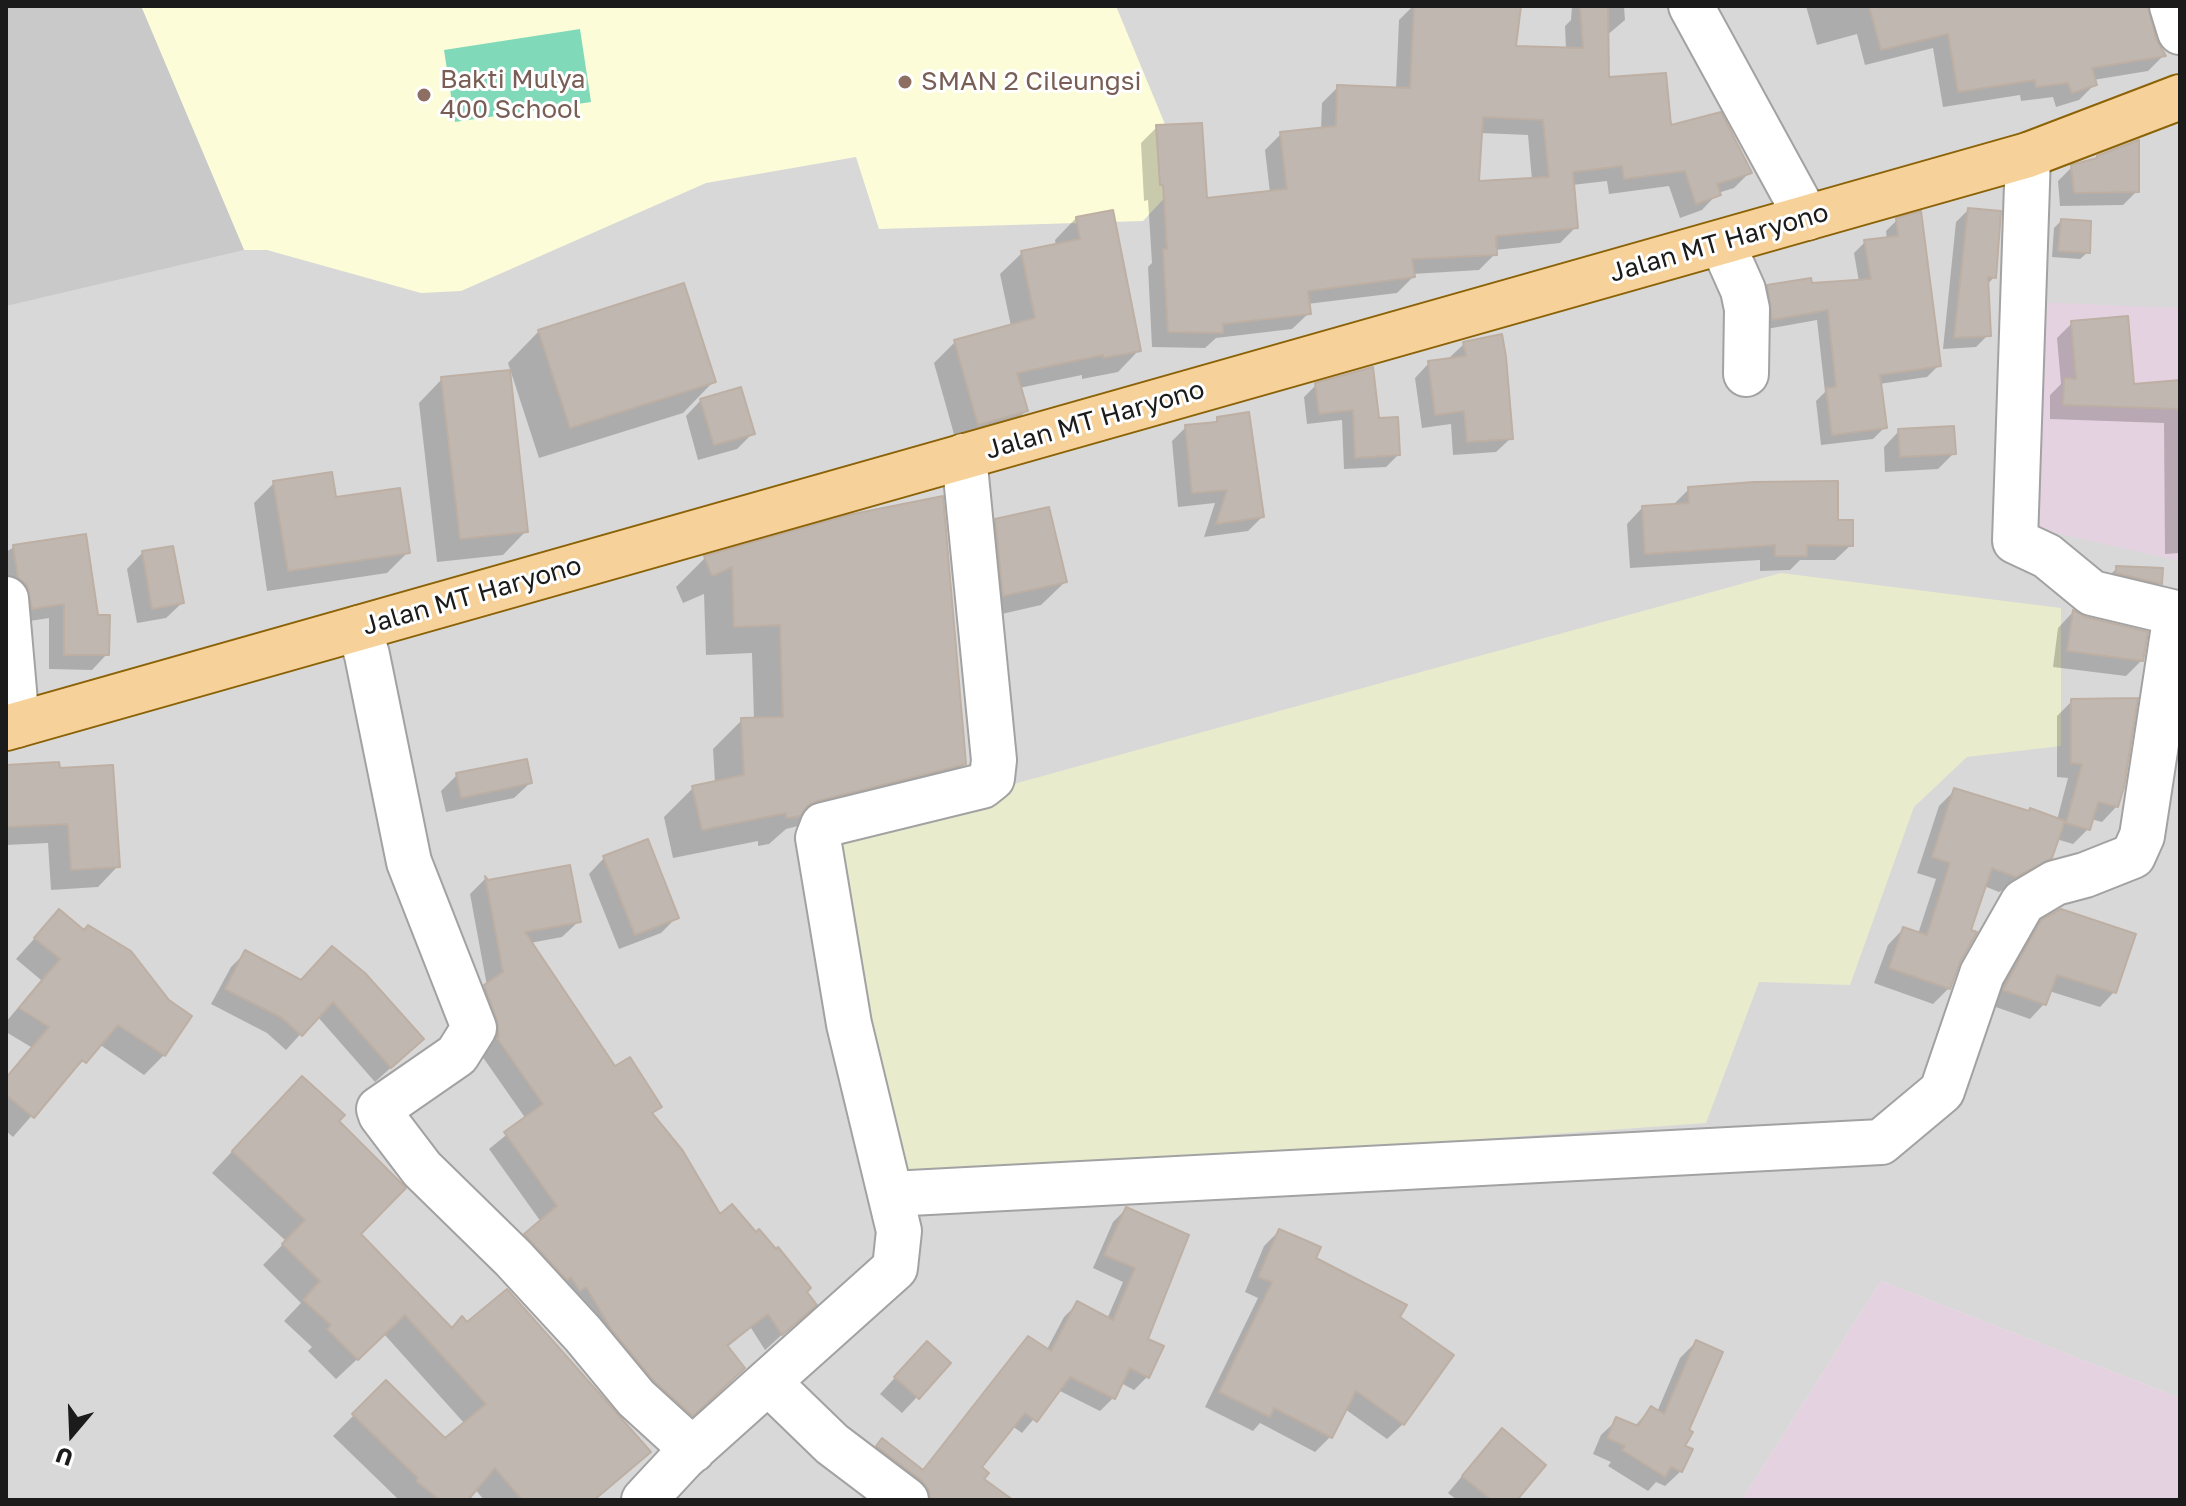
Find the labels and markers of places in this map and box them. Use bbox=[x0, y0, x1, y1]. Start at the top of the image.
place label: Bakti Mulya 400 School bbox=[440, 64, 586, 126]
place label: SMAN 2 Cileungsi bbox=[921, 66, 1142, 98]
marker: SMAN 2 Cileungsi bbox=[896, 73, 914, 91]
marker: Bakti Mulya 400 School bbox=[415, 86, 433, 104]

